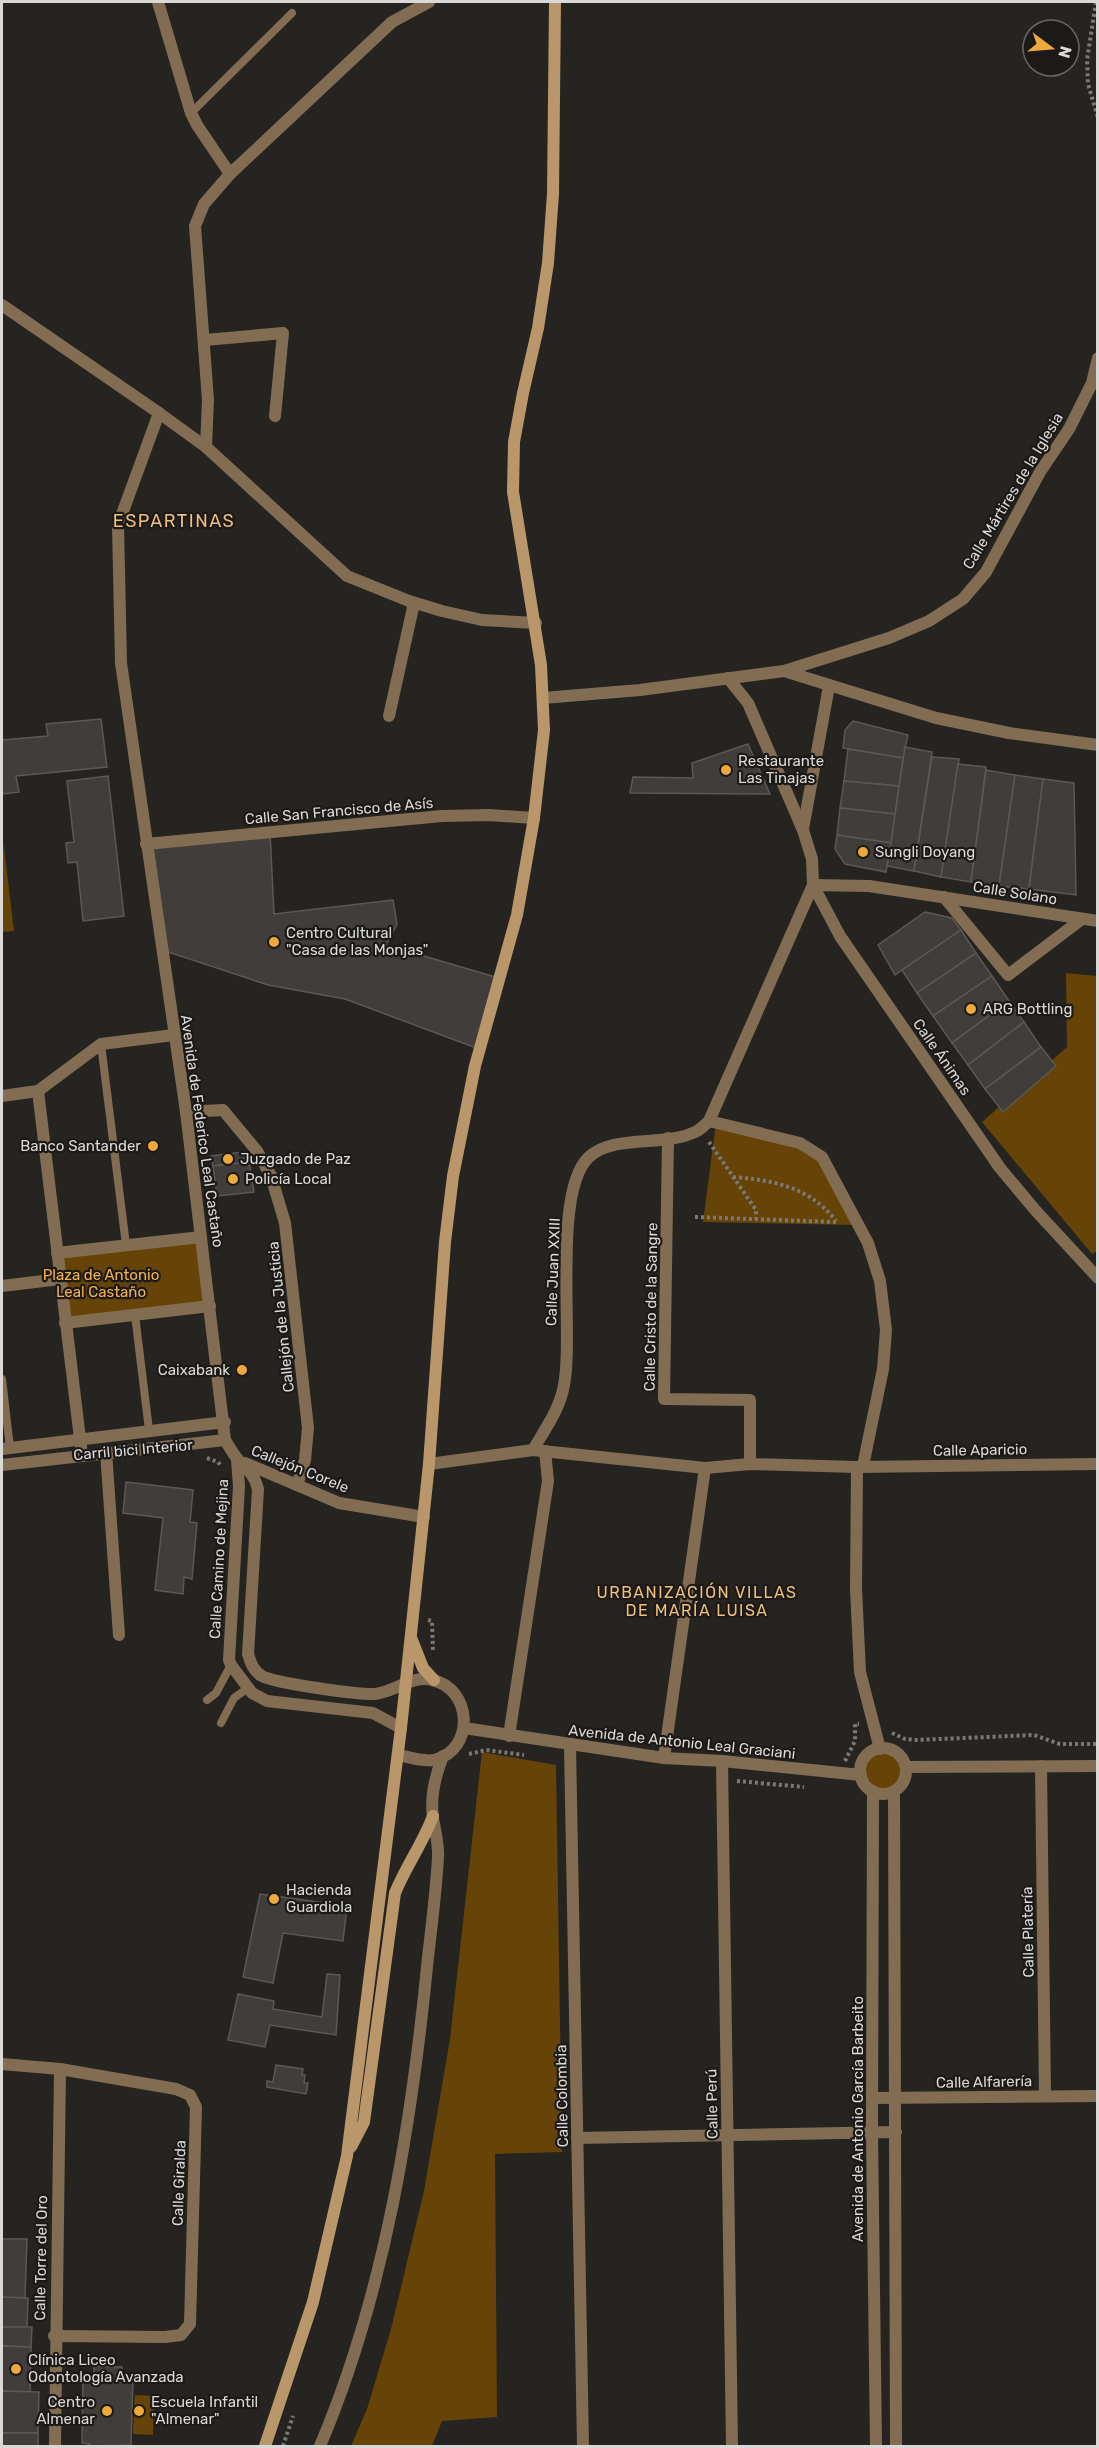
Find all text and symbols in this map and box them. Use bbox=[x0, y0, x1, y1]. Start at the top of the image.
north arrow bbox=[1021, 18, 1081, 78]
text: N bbox=[1054, 44, 1076, 60]
street label: Calle Mártires de la Iglesia bbox=[959, 409, 1067, 573]
district label: ESPARTINAS bbox=[113, 510, 235, 532]
place label: Restaurante Las Tinajas bbox=[738, 752, 824, 787]
marker: Restaurante Las Tinajas bbox=[719, 763, 733, 777]
street label: Calle San Francisco de Asís bbox=[244, 794, 434, 828]
place label: Sungli Doyang bbox=[875, 843, 975, 861]
marker: Sungli Doyang bbox=[856, 845, 870, 859]
street label: Calle Solano bbox=[972, 877, 1058, 909]
place label: Centro Cultural "Casa de las Monjas" bbox=[286, 924, 428, 959]
marker: Centro Cultural "Casa de las Monjas" bbox=[267, 935, 281, 949]
place label: ARG Bottling bbox=[983, 1000, 1072, 1018]
marker: ARG Bottling bbox=[964, 1002, 978, 1016]
street label: Avenida de Federico Leal Castaño bbox=[177, 1013, 227, 1249]
street label: Calle Ánimas bbox=[909, 1015, 975, 1099]
place label: Banco Santander bbox=[20, 1137, 141, 1155]
marker: Banco Santander bbox=[146, 1139, 160, 1153]
place label: Juzgado de Paz bbox=[240, 1150, 351, 1168]
marker: Juzgado de Paz bbox=[221, 1152, 235, 1166]
place label: Policía Local bbox=[245, 1170, 331, 1188]
marker: Policía Local bbox=[226, 1172, 240, 1186]
street label: Calle Juan XXIII bbox=[542, 1218, 564, 1326]
street label: Calle Cristo de la Sangre bbox=[641, 1222, 661, 1392]
street label: Callejón de la Justicia bbox=[264, 1241, 298, 1393]
park label: Plaza de Antonio Leal Castaño bbox=[43, 1266, 159, 1301]
place label: Caixabank bbox=[158, 1361, 230, 1379]
marker: Caixabank bbox=[235, 1363, 249, 1377]
street label: Carril bici Interior bbox=[73, 1436, 194, 1464]
street label: Calle Aparicio bbox=[933, 1440, 1027, 1460]
street label: Callejón Corele bbox=[249, 1441, 351, 1497]
street label: Calle Camino de Mejina bbox=[206, 1478, 232, 1640]
district label: URBANIZACIÓN VILLAS DE MARÍA LUISA bbox=[597, 1582, 797, 1620]
street label: Avenida de Antonio Leal Graciani bbox=[568, 1721, 796, 1763]
place label: Hacienda Guardiola bbox=[286, 1881, 352, 1916]
street label: Calle Platería bbox=[1018, 1886, 1038, 1978]
marker: Hacienda Guardiola bbox=[267, 1892, 281, 1906]
street label: Avenida de Antonio García Barbeito bbox=[849, 1996, 867, 2242]
street label: Calle Colombia bbox=[552, 2045, 572, 2147]
street label: Calle Perú bbox=[702, 2069, 722, 2139]
street label: Calle Alfarería bbox=[936, 2072, 1032, 2092]
street label: Calle Giralda bbox=[169, 2140, 189, 2226]
street label: Calle Torre del Oro bbox=[31, 2195, 51, 2321]
place label: Clínica Liceo Odontología Avanzada bbox=[28, 2351, 184, 2386]
marker: Clínica Liceo Odontología Avanzada bbox=[9, 2362, 23, 2376]
place label: Centro Almenar bbox=[36, 2393, 95, 2428]
place label: Escuela Infantil "Almenar" bbox=[151, 2393, 258, 2428]
marker: Centro Almenar bbox=[100, 2404, 114, 2418]
marker: Escuela Infantil "Almenar" bbox=[132, 2404, 146, 2418]

